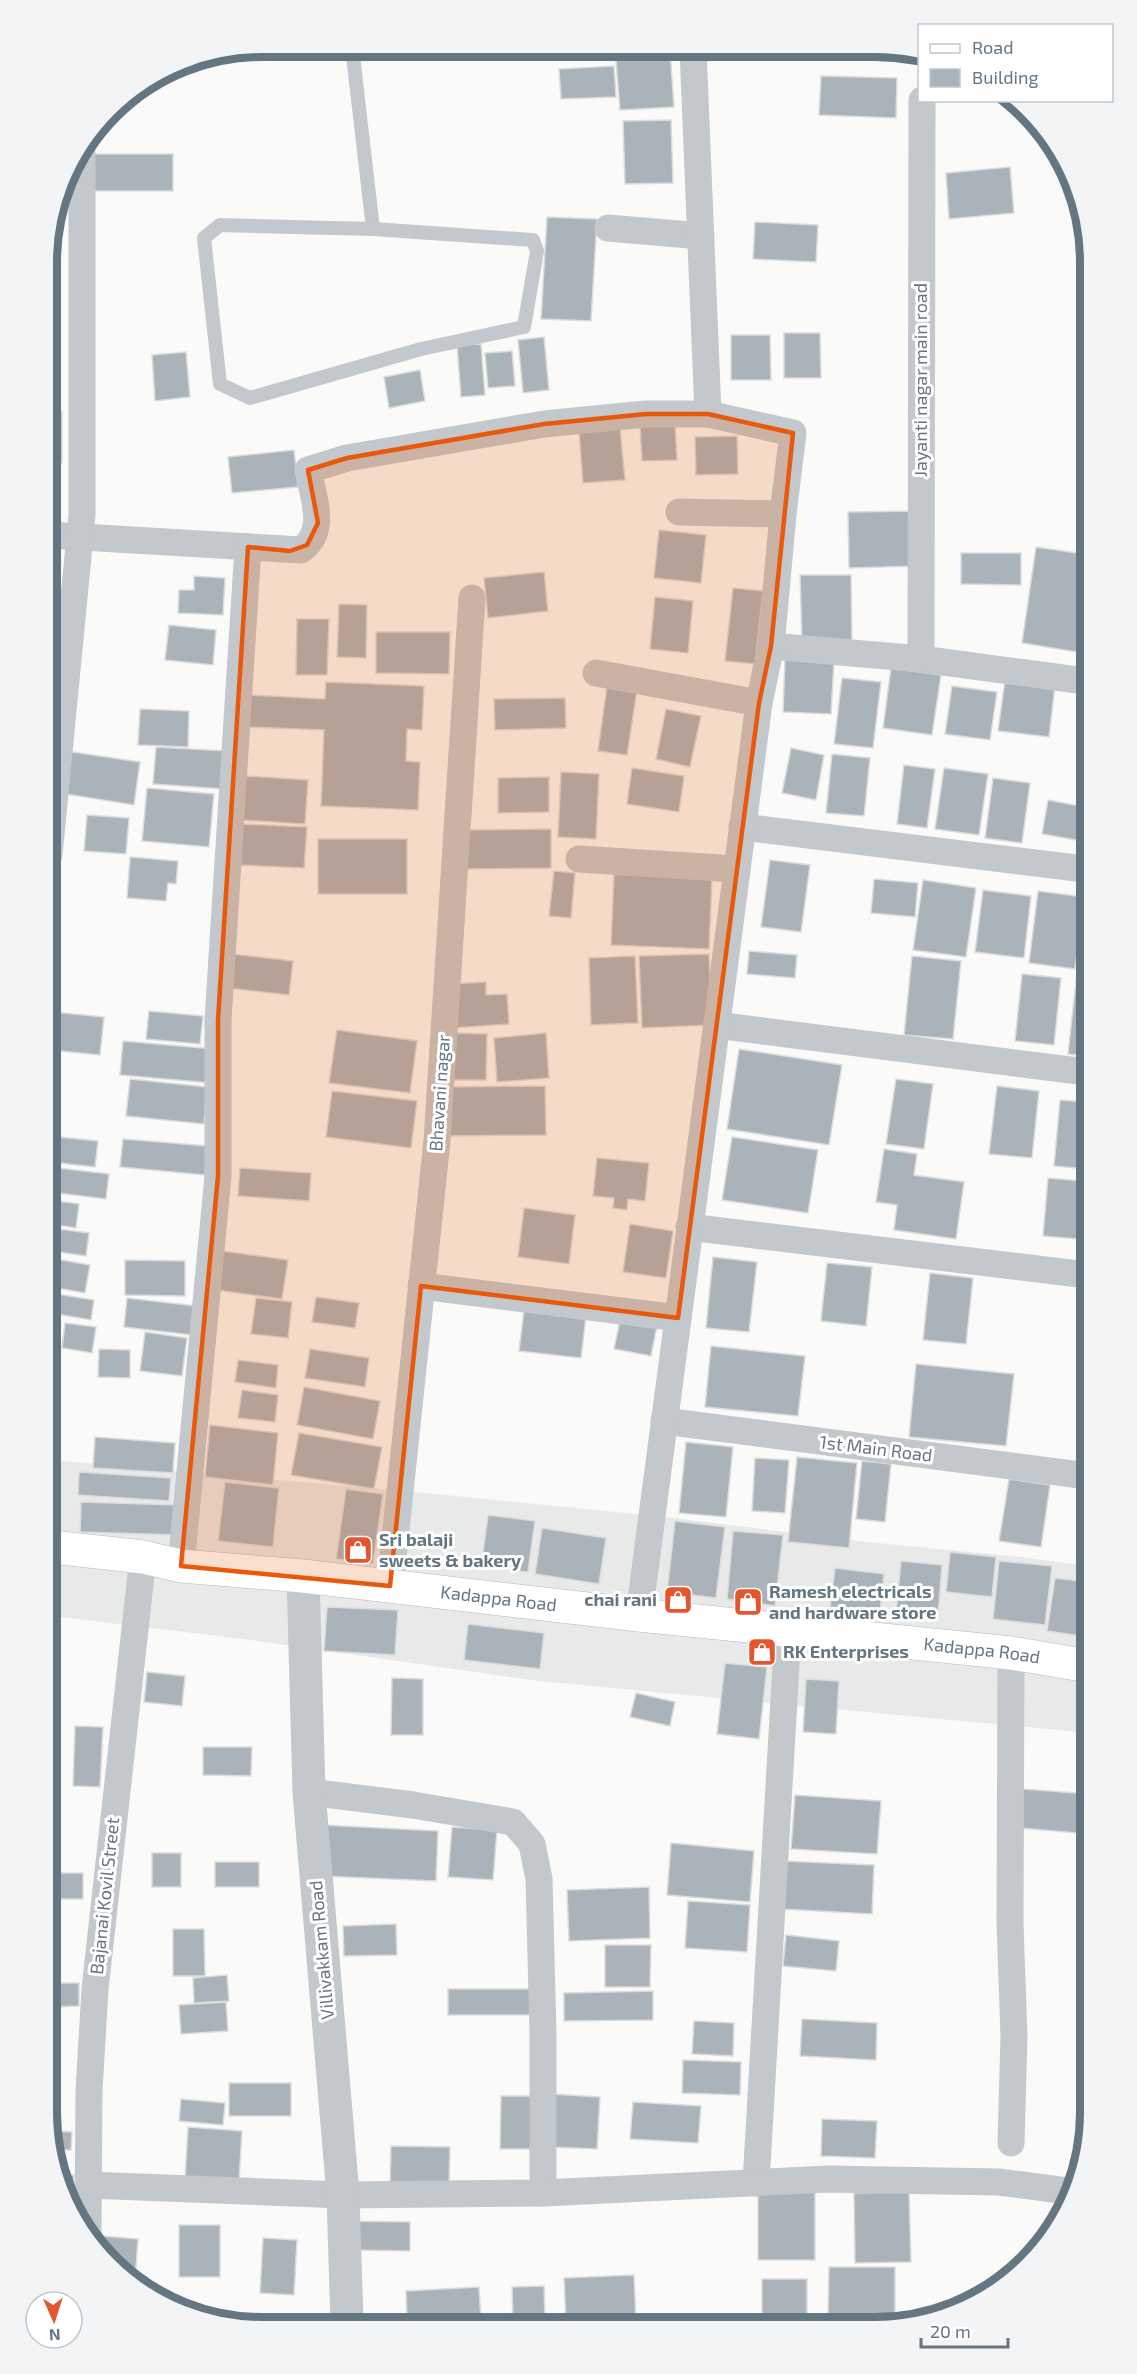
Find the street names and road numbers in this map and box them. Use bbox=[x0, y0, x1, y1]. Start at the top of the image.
street label: Jayanti nagar main road bbox=[909, 283, 931, 477]
street label: Bhavani nagar bbox=[424, 1034, 454, 1152]
street label: 1st Main Road bbox=[819, 1430, 934, 1466]
street label: Kadappa Road bbox=[439, 1580, 558, 1615]
street label: Kadappa Road bbox=[923, 1632, 1042, 1668]
street label: Bajanai Kovil Street bbox=[85, 1816, 123, 1975]
street label: Villivakkam Road bbox=[304, 1880, 338, 2020]

